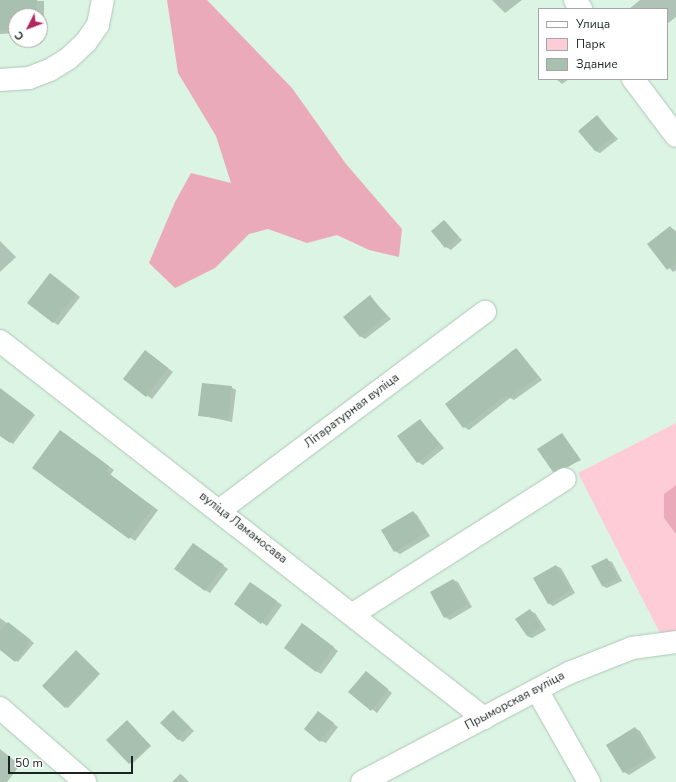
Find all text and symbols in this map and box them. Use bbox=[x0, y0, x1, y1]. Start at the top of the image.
north arrow bbox=[8, 8, 48, 48]
legend bbox=[538, 8, 668, 80]
text: Улица bbox=[576, 16, 610, 32]
text: С bbox=[11, 28, 28, 44]
text: Парк bbox=[576, 36, 605, 52]
text: Здание bbox=[576, 56, 618, 72]
street label: Літаратурная вуліца bbox=[302, 371, 402, 451]
street label: вуліца Ламаносава bbox=[196, 489, 290, 567]
street label: Прыморская вуліца bbox=[463, 669, 567, 733]
scale bar bbox=[10, 748, 135, 774]
text: 50 m bbox=[15, 755, 43, 771]

